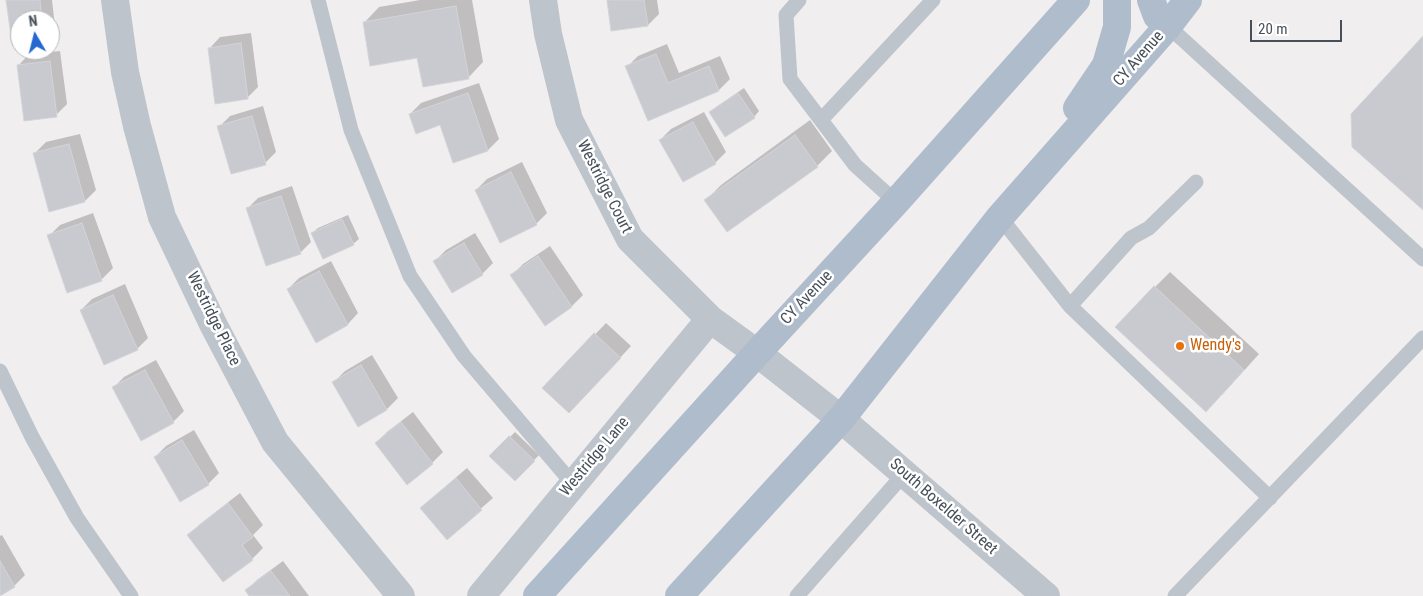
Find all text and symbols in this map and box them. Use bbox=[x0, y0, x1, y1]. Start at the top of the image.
north arrow bbox=[10, 10, 60, 60]
scale bar bbox=[1253, 10, 1346, 42]
text: N bbox=[28, 13, 38, 30]
text: 20 m bbox=[1258, 20, 1288, 38]
street label: CY Avenue bbox=[1110, 27, 1168, 91]
street label: Westridge Court bbox=[572, 137, 636, 237]
street label: CY Avenue bbox=[777, 267, 837, 329]
street label: Westridge Place bbox=[182, 269, 244, 369]
place label: Wendy's bbox=[1190, 336, 1241, 356]
marker: Wendy's bbox=[1174, 340, 1186, 352]
street label: Westridge Lane bbox=[556, 413, 634, 501]
street label: South Boxelder Street bbox=[885, 455, 1001, 559]

